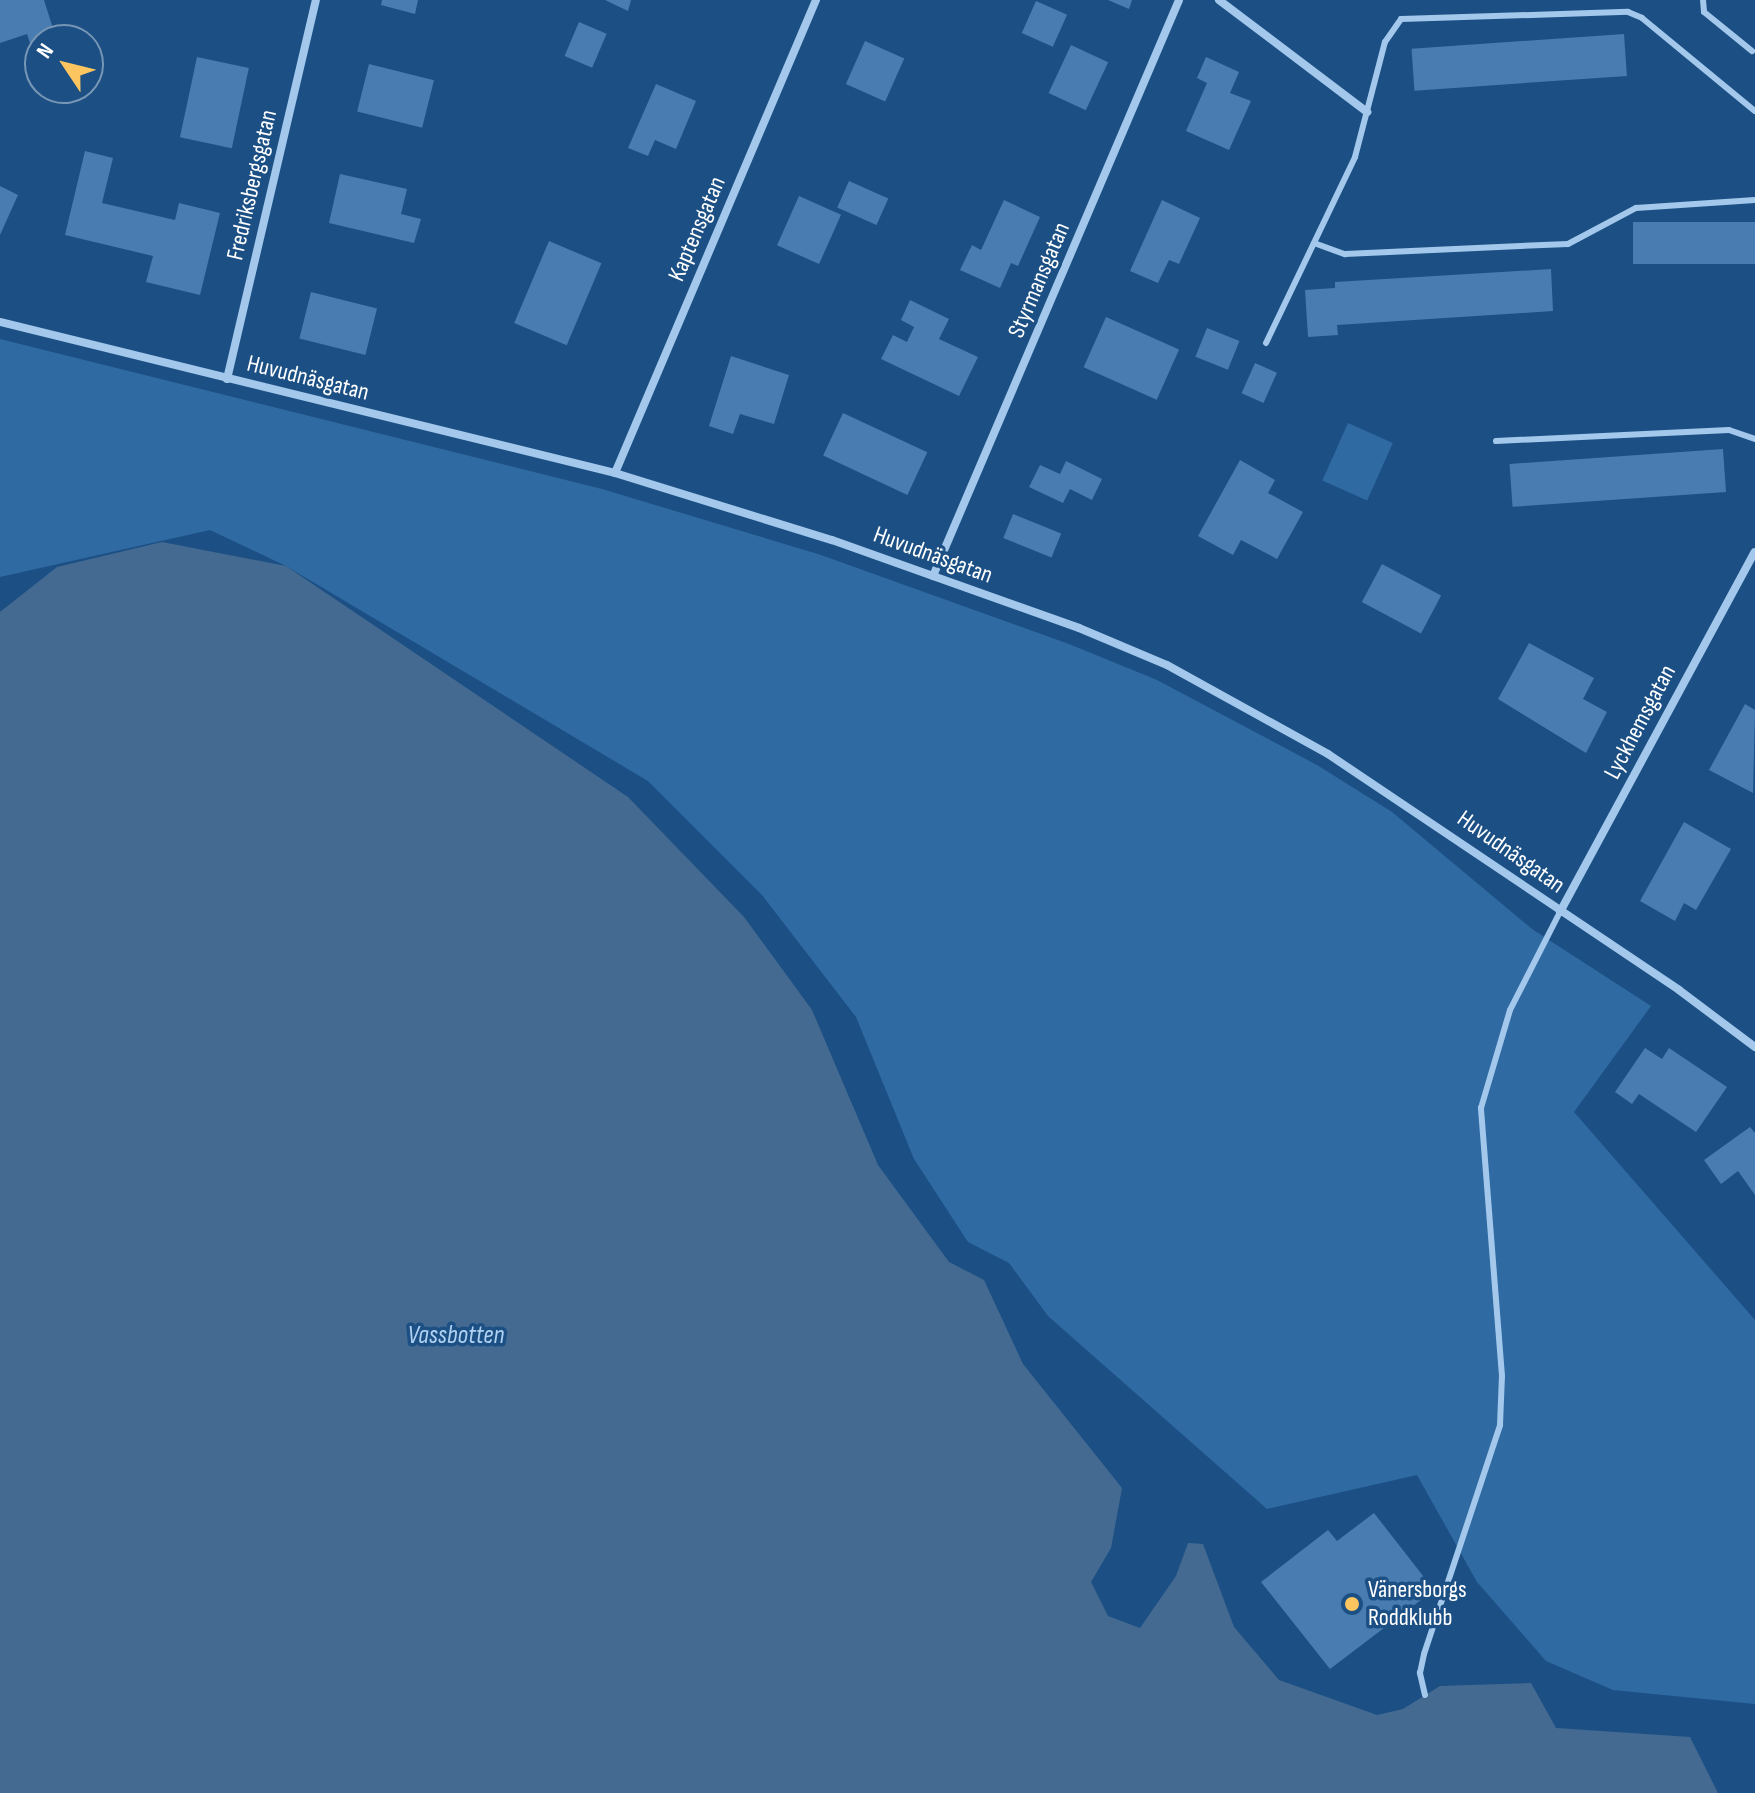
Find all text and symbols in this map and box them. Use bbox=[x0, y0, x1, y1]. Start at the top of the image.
north arrow bbox=[24, 24, 104, 104]
text: N bbox=[31, 39, 60, 64]
street label: Fredriksbergsgatan bbox=[221, 107, 283, 263]
street label: Kaptensgatan bbox=[662, 172, 732, 286]
street label: Styrmansgatan bbox=[1002, 218, 1076, 342]
street label: Huvudnäsgatan bbox=[244, 349, 372, 407]
street label: Huvudnäsgatan bbox=[869, 520, 997, 590]
street label: Lyckhemsgatan bbox=[1598, 660, 1682, 784]
street label: Huvudnäsgatan bbox=[1452, 804, 1570, 900]
water label: Vassbotten bbox=[408, 1320, 504, 1352]
place label: Vänersborgs Roddklubb bbox=[1368, 1576, 1467, 1632]
marker: Vänersborgs Roddklubb bbox=[1343, 1595, 1361, 1613]

